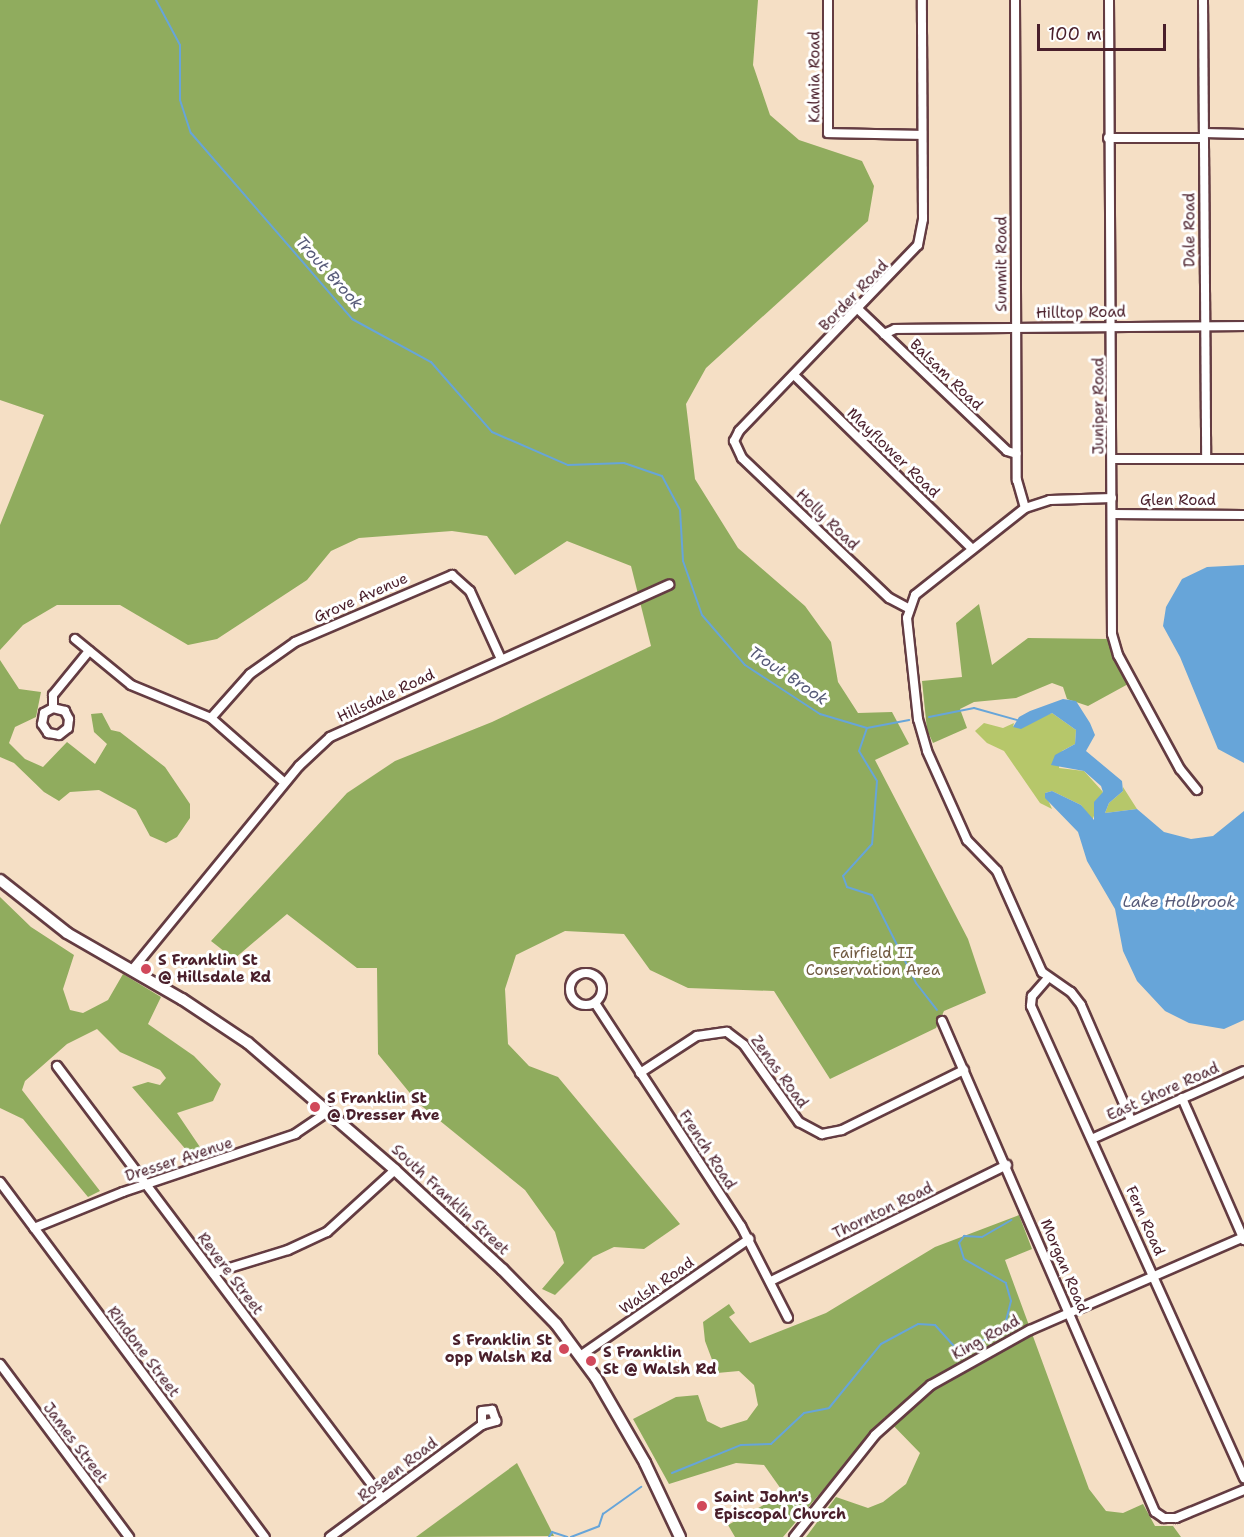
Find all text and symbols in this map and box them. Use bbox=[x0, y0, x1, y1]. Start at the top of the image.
scale bar bbox=[1040, 12, 1169, 50]
text: 100 m bbox=[1048, 22, 1102, 46]
street label: Kalmia Road bbox=[806, 31, 824, 123]
street label: Dale Road bbox=[1181, 193, 1199, 267]
street label: Summit Road bbox=[993, 216, 1011, 312]
water label: Trout Brook bbox=[291, 233, 367, 313]
street label: Border Road bbox=[816, 257, 892, 335]
street label: Hilltop Road bbox=[1036, 303, 1126, 323]
street label: Balsam Road bbox=[906, 336, 986, 414]
street label: Juniper Road bbox=[1090, 357, 1108, 455]
street label: Mayflower Road bbox=[843, 404, 943, 502]
street label: Holly Road bbox=[792, 486, 862, 554]
street label: Glen Road bbox=[1140, 492, 1216, 510]
street label: Grove Avenue bbox=[311, 569, 411, 627]
water label: Trout Brook bbox=[745, 642, 831, 710]
street label: Hillsdale Road bbox=[334, 666, 438, 726]
water label: Lake Holbrook bbox=[1122, 892, 1236, 912]
park label: Fairfield II Conservation Area bbox=[806, 944, 940, 979]
place label: S Franklin St @ Hillsdale Rd bbox=[158, 951, 271, 986]
marker: S Franklin St @ Hillsdale Rd bbox=[139, 962, 153, 976]
street label: Zenas Road bbox=[747, 1032, 811, 1112]
street label: East Shore Road bbox=[1104, 1059, 1222, 1125]
place label: S Franklin St @ Dresser Ave bbox=[327, 1089, 440, 1124]
marker: S Franklin St @ Dresser Ave bbox=[308, 1100, 322, 1114]
street label: French Road bbox=[675, 1107, 739, 1193]
street label: Dresser Avenue bbox=[123, 1134, 235, 1186]
street label: South Franklin Street bbox=[387, 1141, 513, 1259]
street label: Thornton Road bbox=[830, 1179, 936, 1243]
street label: Fern Road bbox=[1122, 1183, 1168, 1259]
street label: Morgan Road bbox=[1036, 1216, 1092, 1316]
street label: Revere Street bbox=[193, 1229, 267, 1319]
street label: Walsh Road bbox=[616, 1254, 698, 1318]
street label: Rindone Street bbox=[103, 1303, 183, 1401]
street label: King Road bbox=[949, 1312, 1023, 1364]
place label: S Franklin St opp Walsh Rd bbox=[445, 1331, 552, 1366]
marker: S Franklin St opp Walsh Rd bbox=[557, 1342, 571, 1356]
place label: S Franklin St @ Walsh Rd bbox=[603, 1343, 717, 1378]
marker: S Franklin St @ Walsh Rd bbox=[584, 1354, 598, 1368]
street label: James Street bbox=[39, 1399, 111, 1487]
street label: Roseen Road bbox=[355, 1434, 441, 1506]
place label: Saint John's Episcopal Church bbox=[714, 1488, 846, 1523]
marker: Saint John's Episcopal Church bbox=[695, 1499, 709, 1513]

